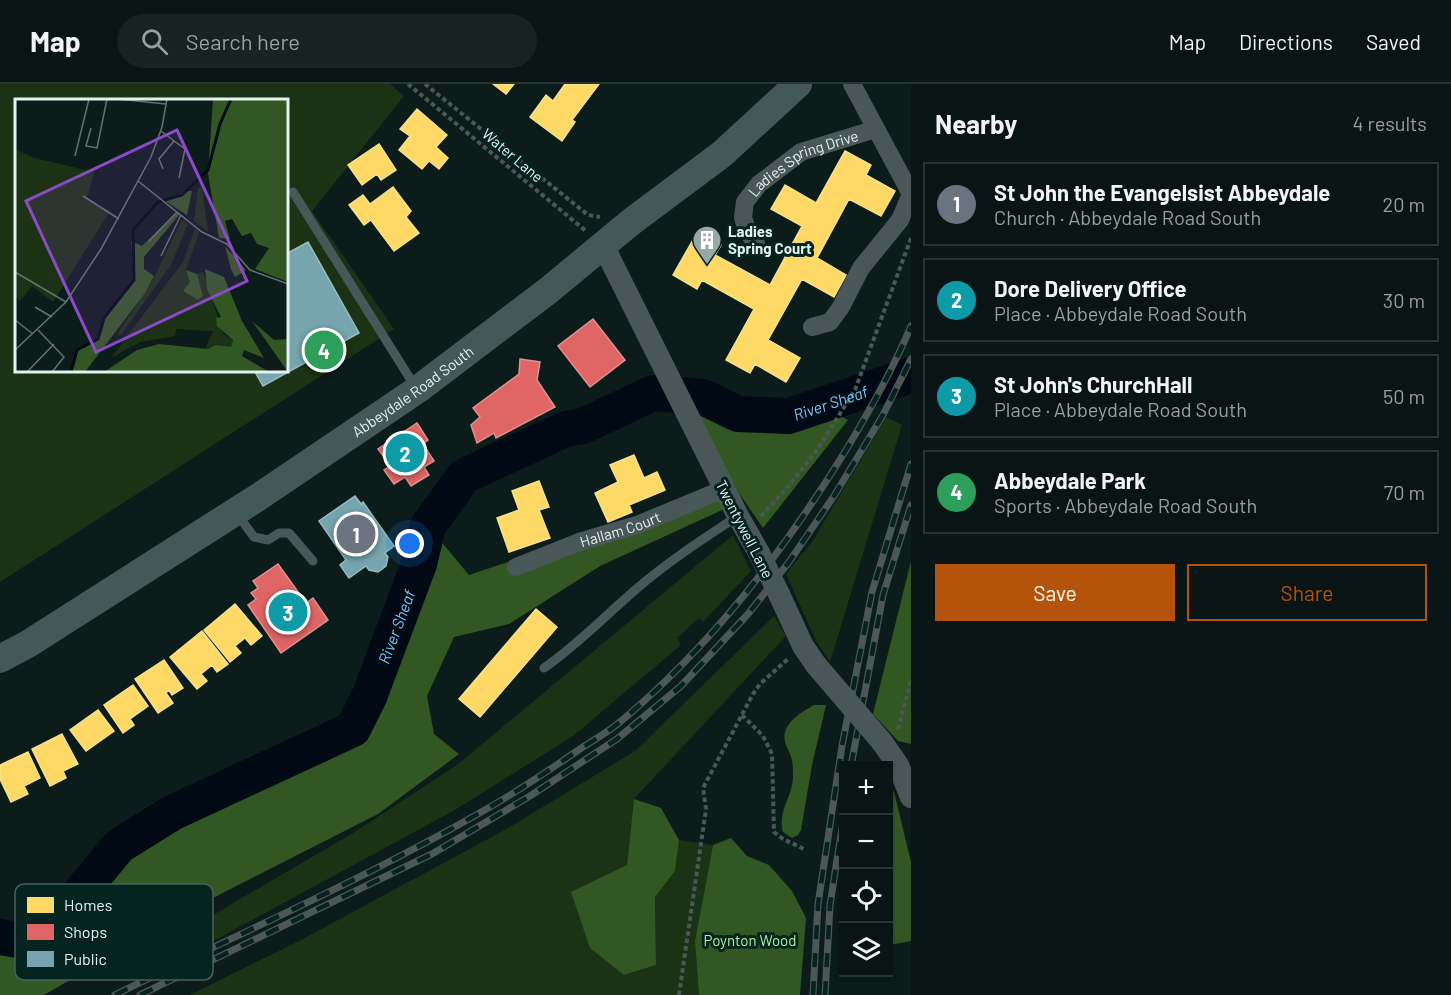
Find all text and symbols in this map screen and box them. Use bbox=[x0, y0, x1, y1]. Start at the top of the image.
search box bbox=[117, 14, 537, 68]
text: Map bbox=[30, 24, 81, 58]
icon: search bbox=[138, 25, 171, 58]
text: Search here bbox=[186, 28, 300, 54]
text: Map bbox=[1169, 29, 1206, 54]
text: Directions bbox=[1239, 29, 1333, 54]
text: Saved bbox=[1366, 29, 1421, 54]
inset map bbox=[15, 99, 288, 372]
text: Nearby bbox=[935, 108, 1017, 139]
text: 4 results bbox=[1352, 111, 1427, 135]
street label: Water Lane bbox=[479, 124, 547, 186]
street label: Ladies Spring Drive bbox=[744, 126, 860, 200]
text: St John the Evangelsist Abbeydale bbox=[994, 179, 1330, 205]
text: 1 bbox=[953, 192, 960, 216]
text: 20 m bbox=[1382, 192, 1425, 216]
text: Church · Abbeydale Road South bbox=[994, 205, 1261, 229]
place label: Ladies Spring Court bbox=[728, 222, 812, 257]
building icon: Ladies Spring Court bbox=[691, 224, 723, 266]
text: Dore Delivery Office bbox=[994, 275, 1187, 301]
text: 2 bbox=[951, 288, 962, 312]
text: 30 m bbox=[1383, 288, 1425, 312]
text: Place · Abbeydale Road South bbox=[994, 301, 1247, 325]
pin: 4 bbox=[304, 328, 344, 372]
street label: Abbeydale Road South bbox=[348, 342, 477, 440]
text: St John's ChurchHall bbox=[994, 371, 1192, 397]
water label: River Sheaf bbox=[791, 381, 870, 423]
text: 3 bbox=[951, 384, 962, 408]
text: 50 m bbox=[1383, 384, 1425, 408]
text: Place · Abbeydale Road South bbox=[994, 397, 1247, 421]
pin: 2 bbox=[386, 430, 424, 476]
text: Abbeydale Park bbox=[994, 467, 1146, 493]
street label: Twentywell Lane bbox=[713, 477, 777, 581]
text: 4 bbox=[950, 480, 963, 504]
text: 70 m bbox=[1384, 480, 1425, 504]
text: Sports · Abbeydale Road South bbox=[994, 493, 1257, 517]
street label: Hallam Court bbox=[578, 507, 663, 550]
pin: 1 bbox=[336, 512, 376, 556]
your location bbox=[395, 529, 424, 558]
button: Save bbox=[935, 564, 1175, 621]
button: Share bbox=[1187, 564, 1427, 621]
water label: River Sheaf bbox=[373, 587, 418, 666]
pin: 3 bbox=[268, 590, 308, 634]
map controls bbox=[839, 761, 893, 977]
button: + bbox=[839, 761, 893, 815]
button: − bbox=[839, 815, 893, 869]
button: locate bbox=[839, 869, 893, 923]
legend bbox=[15, 884, 213, 980]
text: Homes bbox=[64, 895, 112, 914]
text: Shops bbox=[64, 922, 107, 941]
button: layers bbox=[839, 923, 893, 977]
park label: Poynton Wood bbox=[704, 931, 796, 949]
text: Public bbox=[64, 949, 107, 968]

